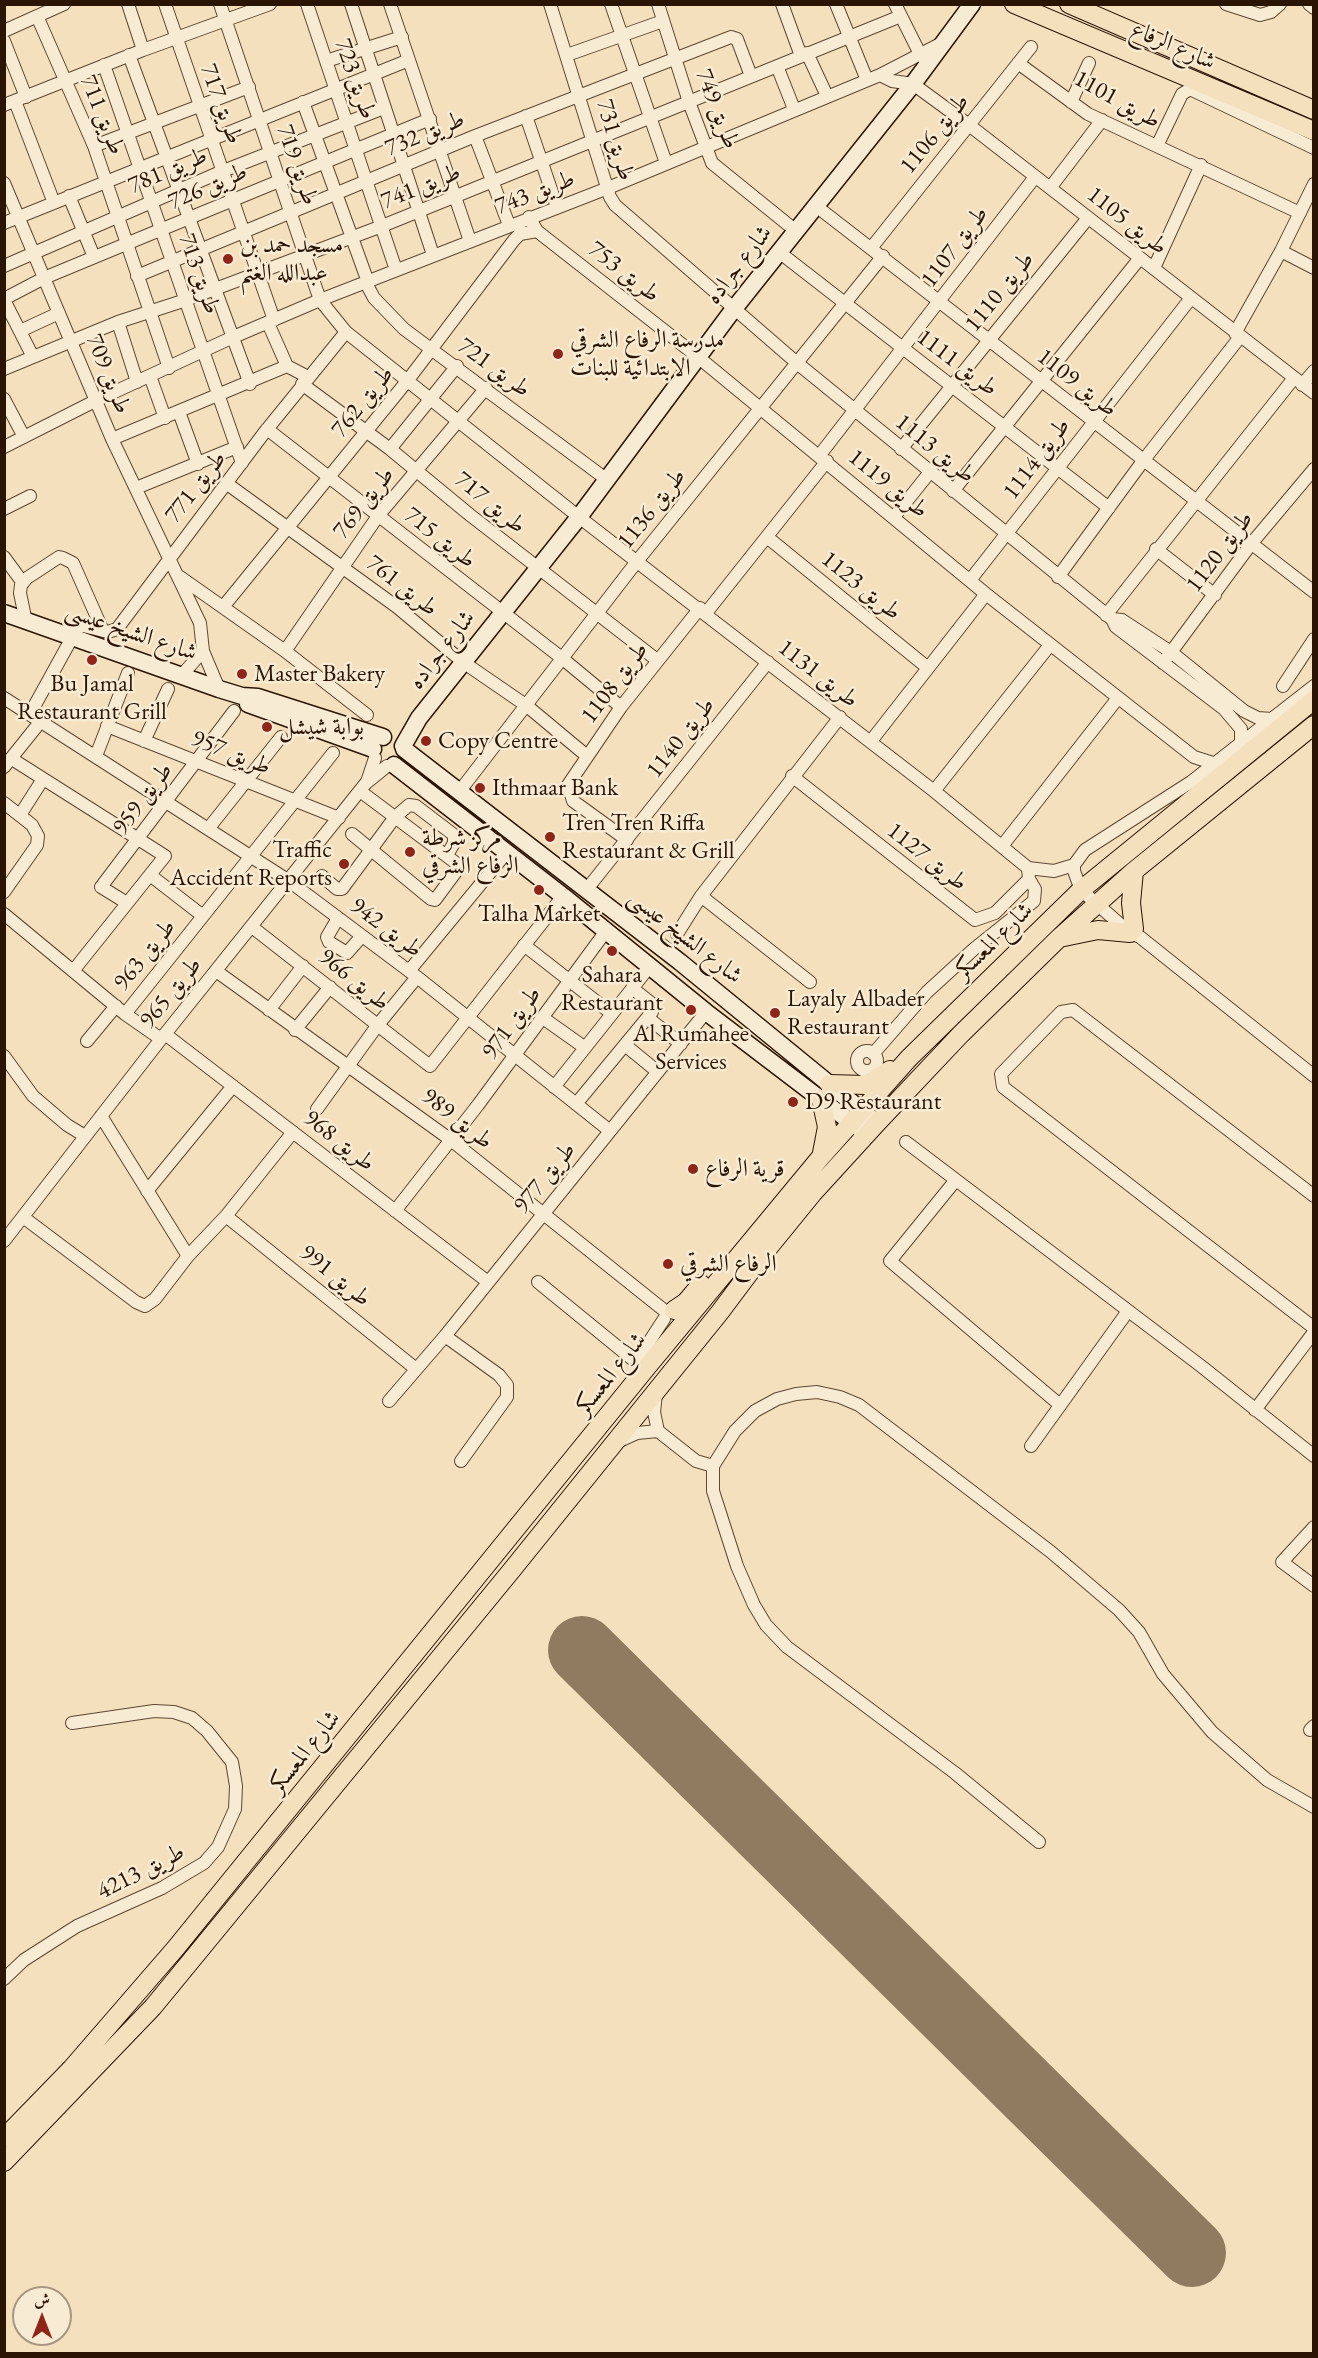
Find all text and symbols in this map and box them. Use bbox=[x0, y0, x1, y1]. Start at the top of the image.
street label: شارع الرفاع bbox=[1126, 15, 1220, 77]
street label: طريق 723 bbox=[328, 35, 382, 123]
street label: طريق 717 bbox=[193, 60, 249, 148]
street label: طريق 1101 bbox=[1069, 64, 1165, 136]
street label: طريق 749 bbox=[689, 65, 745, 153]
street label: طريق 711 bbox=[73, 71, 131, 159]
street label: طريق 1106 bbox=[894, 88, 976, 180]
street label: طريق 731 bbox=[590, 96, 640, 184]
street label: طريق 732 bbox=[381, 105, 469, 163]
street label: طريق 719 bbox=[270, 121, 324, 209]
street label: طريق 781 bbox=[124, 141, 212, 201]
street label: طريق 726 bbox=[164, 157, 252, 217]
street label: طريق 741 bbox=[377, 158, 465, 216]
street label: طريق 743 bbox=[491, 165, 579, 221]
street label: طريق 1105 bbox=[1081, 180, 1173, 262]
street label: طريق 1107 bbox=[915, 200, 995, 294]
street label: شارع جراده bbox=[699, 220, 779, 310]
street label: طريق 713 bbox=[172, 230, 226, 318]
place label: مسجد حمد بن عبدالله الغتم bbox=[240, 231, 343, 287]
street label: طريق 753 bbox=[582, 235, 666, 309]
street label: طريق 1110 bbox=[959, 246, 1041, 338]
marker: مسجد حمد بن عبدالله الغتم bbox=[221, 252, 235, 266]
street label: طريق 1111 bbox=[910, 323, 1004, 403]
place label: مدرسة الرفاع الشرقي الابتدائية للبنات bbox=[570, 326, 724, 382]
street label: طريق 709 bbox=[79, 330, 137, 418]
street label: طريق 721 bbox=[452, 332, 536, 404]
street label: طريق 1109 bbox=[1031, 342, 1123, 424]
marker: مدرسة الرفاع الشرقي الابتدائية للبنات bbox=[551, 347, 565, 361]
street label: طريق 762 bbox=[326, 361, 400, 443]
street label: طريق 1113 bbox=[889, 408, 981, 490]
street label: طريق 1114 bbox=[997, 412, 1077, 506]
street label: طريق 1119 bbox=[842, 443, 934, 525]
street label: طريق 771 bbox=[159, 445, 233, 529]
street label: طريق 769 bbox=[327, 461, 401, 545]
street label: طريق 1136 bbox=[611, 463, 693, 555]
street label: طريق 717 bbox=[449, 466, 531, 540]
street label: طريق 715 bbox=[398, 501, 482, 575]
street label: طريق 1120 bbox=[1180, 505, 1260, 599]
street label: طريق 1123 bbox=[815, 545, 907, 627]
street label: طريق 761 bbox=[360, 549, 444, 623]
street label: شارع الشيخ عيسى bbox=[61, 596, 201, 668]
street label: شارع جراده bbox=[402, 605, 482, 695]
street label: طريق 1131 bbox=[772, 633, 864, 715]
street label: طريق 1108 bbox=[575, 636, 655, 730]
marker: Bu Jamal Restaurant Grill bbox=[85, 653, 99, 667]
place label: Master Bakery bbox=[254, 660, 385, 688]
marker: Master Bakery bbox=[235, 667, 249, 681]
place label: Bu Jamal Restaurant Grill bbox=[17, 670, 167, 726]
street label: طريق 1140 bbox=[640, 692, 722, 784]
place label: بوابة شيشل bbox=[279, 713, 364, 741]
marker: بوابة شيشل bbox=[260, 720, 274, 734]
street label: طريق 957 bbox=[187, 724, 275, 782]
place label: Copy Centre bbox=[438, 727, 558, 755]
marker: Copy Centre bbox=[419, 734, 433, 748]
street label: طريق 959 bbox=[106, 757, 180, 841]
place label: Ithmaar Bank bbox=[492, 774, 618, 802]
marker: Ithmaar Bank bbox=[473, 781, 487, 795]
place label: Tren Tren Riffa Restaurant & Grill bbox=[562, 809, 734, 865]
street label: طريق 1127 bbox=[881, 816, 973, 898]
place label: مركز شرطة الرفاع الشرقي bbox=[422, 824, 519, 880]
marker: Tren Tren Riffa Restaurant & Grill bbox=[543, 830, 557, 844]
place label: Traffic Accident Reports bbox=[170, 836, 332, 892]
marker: مركز شرطة الرفاع الشرقي bbox=[403, 845, 417, 859]
marker: Traffic Accident Reports bbox=[337, 857, 351, 871]
marker: Talha Market bbox=[532, 883, 546, 897]
street label: شارع الشيخ عيسى bbox=[622, 883, 748, 991]
street label: طريق 942 bbox=[344, 891, 428, 965]
street label: شارع المعسكر bbox=[949, 896, 1039, 986]
place label: Talha Market bbox=[478, 900, 600, 928]
street label: طريق 963 bbox=[108, 914, 182, 996]
street label: طريق 966 bbox=[313, 943, 395, 1017]
marker: Sahara Restaurant bbox=[605, 944, 619, 958]
street label: طريق 965 bbox=[134, 952, 208, 1034]
place label: Sahara Restaurant bbox=[561, 961, 663, 1017]
street label: طريق 971 bbox=[476, 981, 548, 1065]
place label: Layaly Albader Restaurant bbox=[787, 985, 924, 1041]
marker: Al Rumahee Services bbox=[684, 1003, 698, 1017]
marker: Layaly Albader Restaurant bbox=[768, 1006, 782, 1020]
place label: Al Rumahee Services bbox=[633, 1020, 749, 1076]
street label: طريق 989 bbox=[415, 1082, 499, 1156]
place label: D9 Restaurant bbox=[805, 1088, 941, 1116]
marker: D9 Restaurant bbox=[786, 1095, 800, 1109]
street label: طريق 968 bbox=[297, 1104, 381, 1178]
street label: طريق 977 bbox=[508, 1137, 582, 1219]
place label: قرية الرفاع bbox=[705, 1155, 785, 1183]
marker: قرية الرفاع bbox=[686, 1162, 700, 1176]
street label: طريق 991 bbox=[294, 1239, 376, 1313]
place label: الرفاع الشرقي bbox=[680, 1250, 777, 1278]
marker: الرفاع الشرقي bbox=[661, 1257, 675, 1271]
street label: شارع المعسكر bbox=[569, 1327, 653, 1421]
street label: شارع المعسكر bbox=[263, 1705, 347, 1799]
street label: طريق 4213 bbox=[92, 1838, 190, 1906]
north arrow bbox=[12, 2286, 72, 2346]
text: ش bbox=[34, 2289, 50, 2310]

